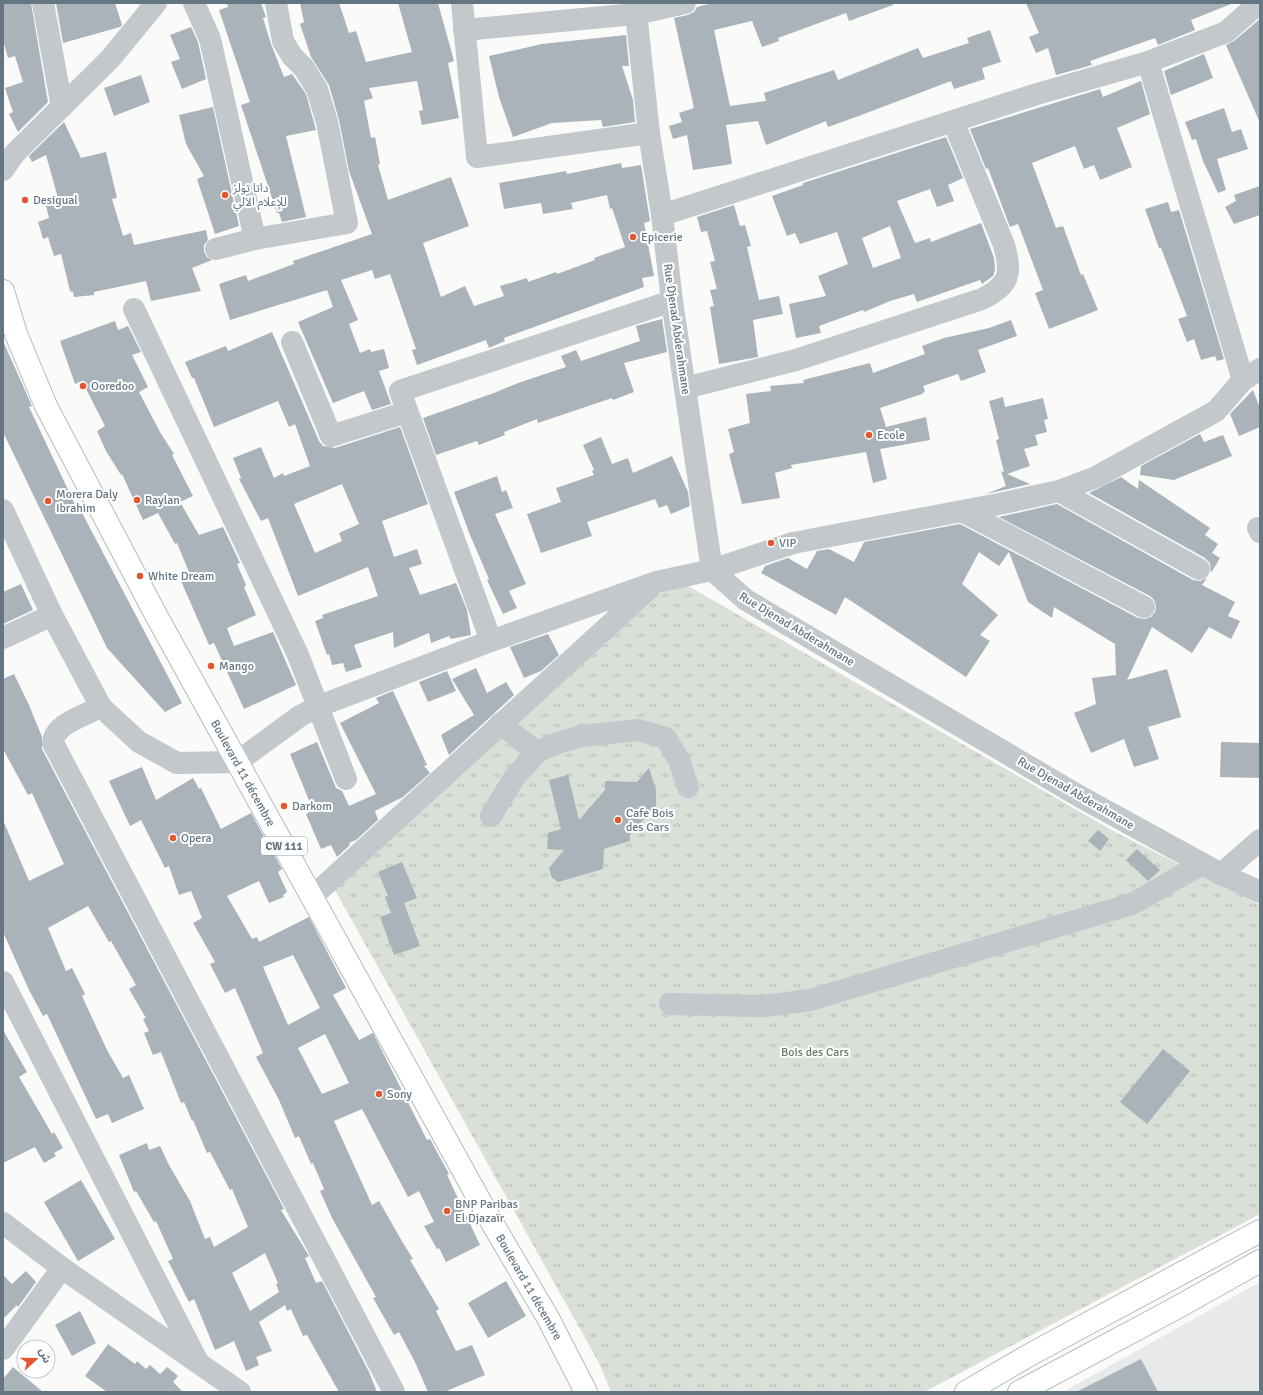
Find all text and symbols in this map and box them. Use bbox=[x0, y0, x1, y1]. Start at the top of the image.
place label: داتا تولز للإعلام الآلي bbox=[232, 181, 287, 212]
marker: داتا تولز للإعلام الآلي bbox=[220, 190, 230, 200]
place label: Desigual bbox=[33, 193, 78, 208]
marker: Desigual bbox=[20, 195, 30, 205]
place label: Epicerie bbox=[641, 230, 683, 245]
marker: Epicerie bbox=[628, 232, 638, 242]
street label: Rue Djenad Abderahmane bbox=[660, 263, 693, 395]
place label: Ooredoo bbox=[91, 379, 134, 394]
marker: Ooredoo bbox=[78, 381, 88, 391]
place label: Ecole bbox=[877, 428, 905, 443]
marker: Ecole bbox=[864, 430, 874, 440]
place label: Morera Daly Ibrahim bbox=[56, 487, 118, 516]
place label: Raylan bbox=[145, 493, 180, 508]
marker: Raylan bbox=[132, 495, 142, 505]
marker: Morera Daly Ibrahim bbox=[43, 496, 53, 506]
place label: VIP bbox=[779, 536, 796, 551]
marker: VIP bbox=[766, 538, 776, 548]
place label: White Dream bbox=[148, 569, 214, 584]
marker: White Dream bbox=[135, 571, 145, 581]
street label: Rue Djenad Abderahmane bbox=[736, 589, 857, 670]
place label: Mango bbox=[219, 659, 254, 674]
marker: Mango bbox=[206, 661, 216, 671]
street label: Boulevard 11 décembre bbox=[207, 717, 278, 829]
street label: Rue Djenad Abderahmane bbox=[1015, 754, 1137, 833]
place label: Darkom bbox=[292, 799, 332, 814]
marker: Darkom bbox=[279, 801, 289, 811]
place label: Cafe Bois des Cars bbox=[626, 806, 674, 835]
marker: Cafe Bois des Cars bbox=[613, 815, 623, 825]
place label: Opera bbox=[181, 831, 212, 846]
marker: Opera bbox=[168, 833, 178, 843]
road number: CW 111 bbox=[261, 837, 307, 855]
park label: Bois des Cars bbox=[781, 1045, 849, 1060]
place label: Sony bbox=[387, 1087, 412, 1102]
marker: Sony bbox=[374, 1089, 384, 1099]
place label: BNP Paribas El Djazaïr bbox=[455, 1197, 518, 1226]
marker: BNP Paribas El Djazaïr bbox=[442, 1206, 452, 1216]
street label: Boulevard 11 décembre bbox=[492, 1232, 565, 1343]
north arrow bbox=[16, 1339, 56, 1379]
text: ش bbox=[36, 1346, 54, 1365]

